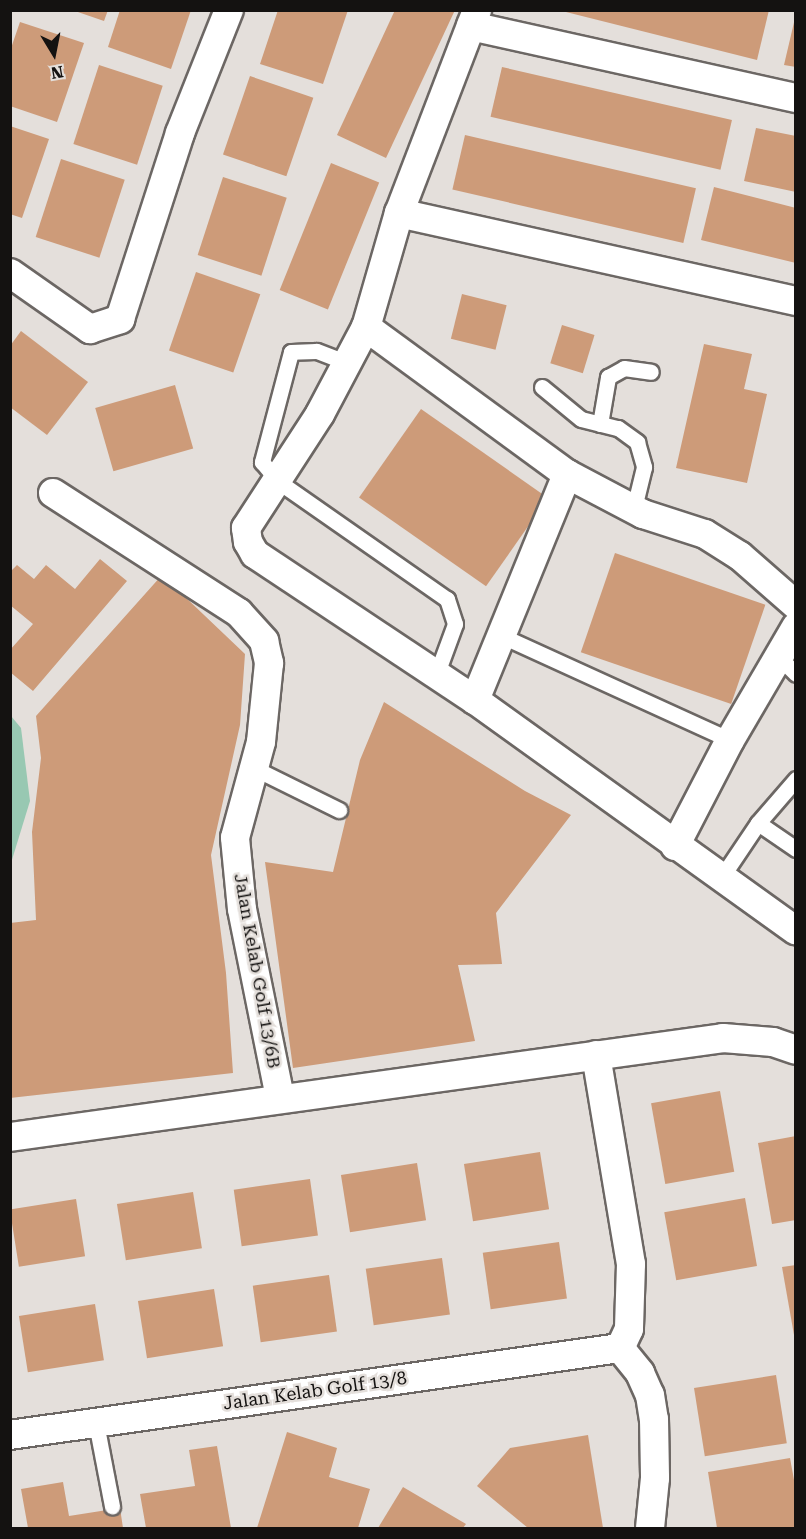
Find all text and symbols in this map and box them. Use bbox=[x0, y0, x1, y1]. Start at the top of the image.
north arrow bbox=[24, 24, 84, 84]
text: N bbox=[50, 62, 65, 83]
street label: Jalan Kelab Golf 13/6B bbox=[229, 872, 285, 1070]
street label: Jalan Kelab Golf 13/8 bbox=[222, 1367, 408, 1415]

